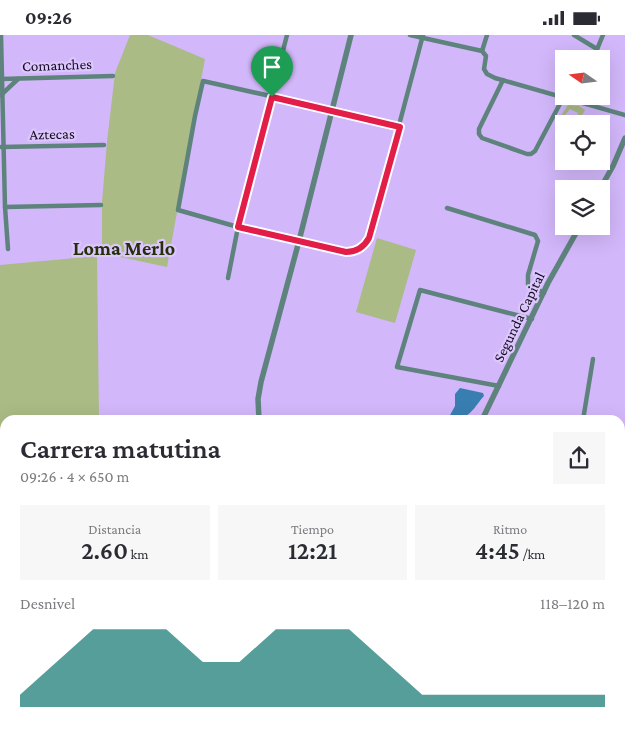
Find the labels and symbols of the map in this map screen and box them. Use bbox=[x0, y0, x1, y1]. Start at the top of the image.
pin bbox=[251, 46, 293, 97]
north arrow bbox=[555, 50, 610, 105]
street label: Comanches bbox=[22, 56, 92, 74]
street label: Aztecas bbox=[29, 126, 75, 142]
district label: Loma Merlo bbox=[73, 237, 175, 259]
street label: Segunda Capital bbox=[490, 269, 549, 365]

